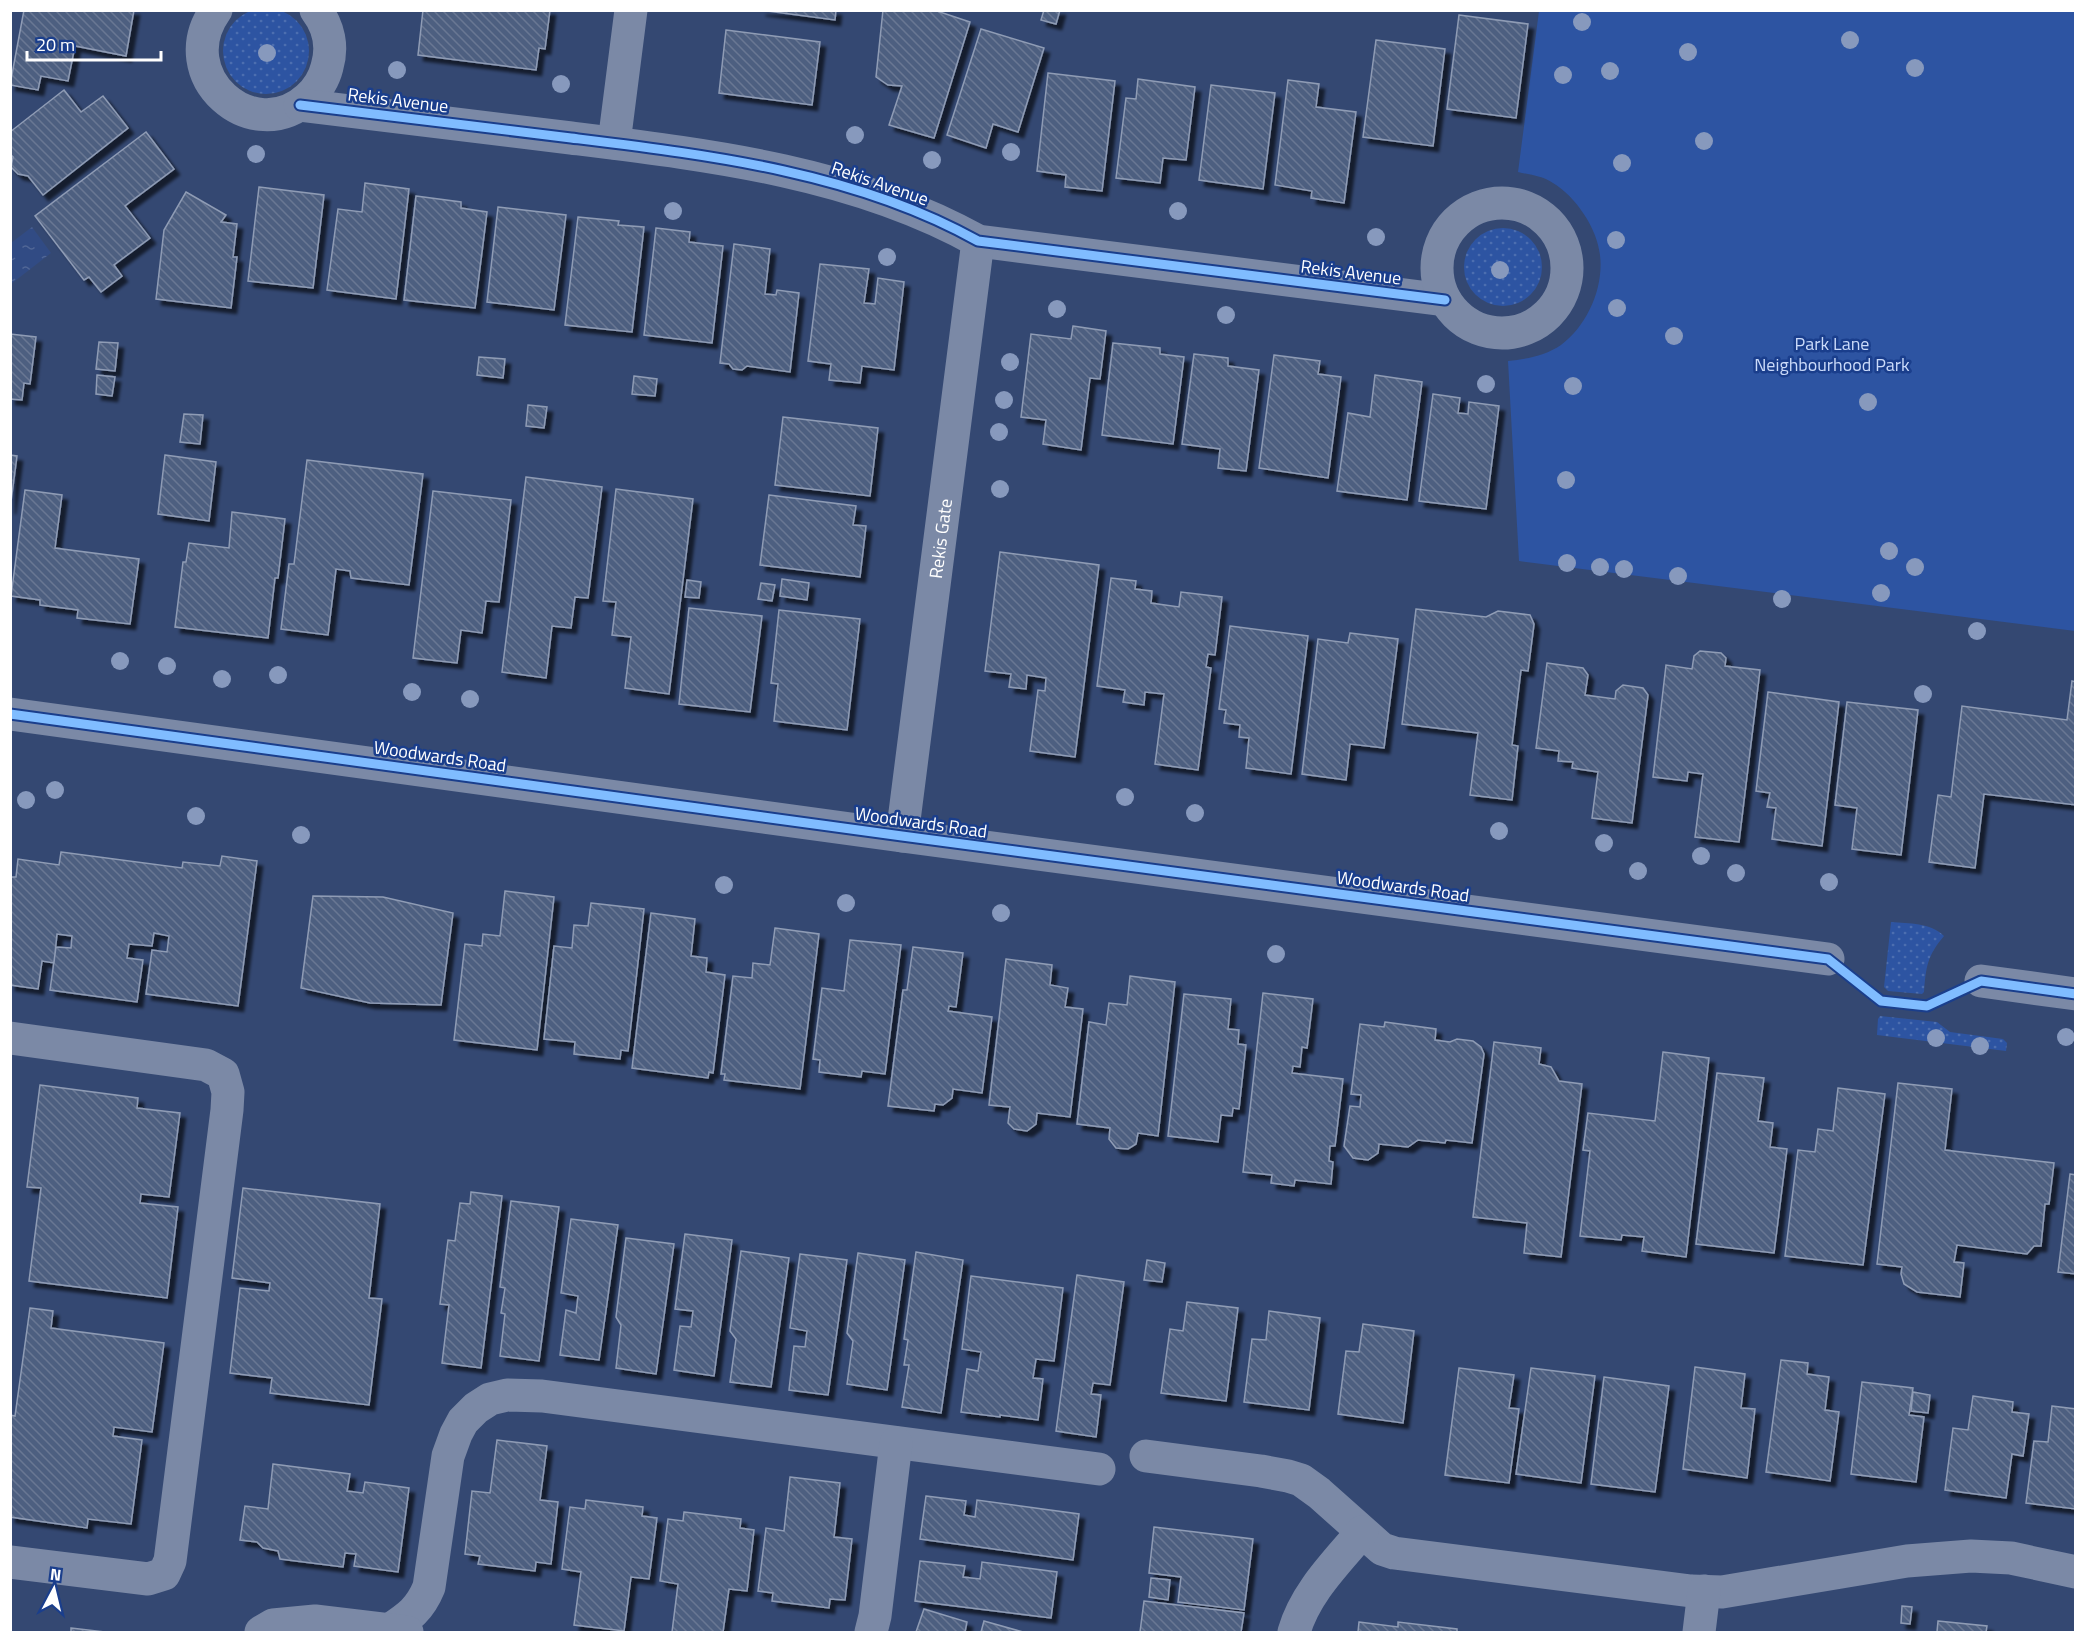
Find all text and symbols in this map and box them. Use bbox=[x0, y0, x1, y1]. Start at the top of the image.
scale bar bbox=[27, 24, 160, 62]
text: 20 m bbox=[36, 31, 75, 58]
street label: Rekis Avenue bbox=[346, 80, 450, 120]
street label: Rekis Avenue bbox=[828, 154, 932, 212]
street label: Rekis Avenue bbox=[1299, 252, 1403, 292]
park label: Park Lane Neighbourhood Park bbox=[1754, 330, 1910, 378]
street label: Rekis Gate bbox=[922, 497, 959, 580]
street label: Woodwards Road bbox=[372, 733, 508, 779]
street label: Woodwards Road bbox=[853, 799, 989, 845]
street label: Woodwards Road bbox=[1335, 863, 1471, 909]
north arrow bbox=[24, 1559, 84, 1619]
text: N bbox=[49, 1562, 63, 1587]

